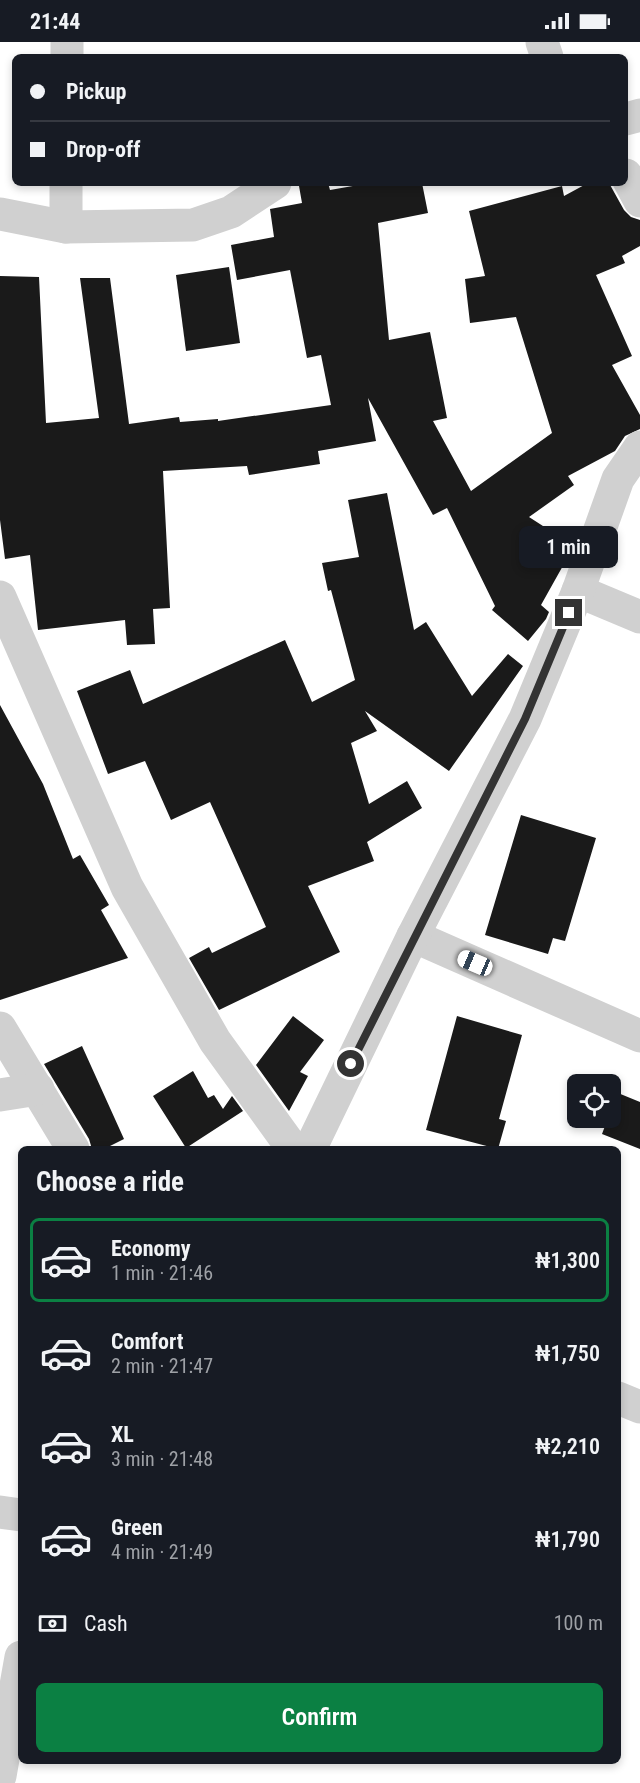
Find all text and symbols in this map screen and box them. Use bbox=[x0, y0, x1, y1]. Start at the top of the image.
text: 21:44 bbox=[30, 9, 81, 34]
text: Pickup bbox=[66, 79, 126, 104]
text: Drop-off bbox=[66, 137, 140, 162]
callout: 1 min bbox=[520, 526, 618, 568]
text: 1 min bbox=[546, 535, 591, 559]
route end bbox=[555, 599, 582, 626]
car bbox=[455, 948, 495, 978]
route start bbox=[337, 1050, 364, 1077]
map controls bbox=[567, 1074, 621, 1128]
button: locate bbox=[567, 1074, 621, 1128]
text: Choose a ride bbox=[36, 1166, 184, 1198]
icon: car bbox=[39, 1233, 93, 1287]
text: Economy bbox=[111, 1236, 191, 1261]
text: ₦1,300 bbox=[535, 1248, 600, 1273]
text: 1 min · 21:46 bbox=[111, 1261, 213, 1285]
icon: car bbox=[39, 1326, 93, 1380]
text: Comfort bbox=[111, 1329, 184, 1354]
text: ₦1,750 bbox=[535, 1341, 600, 1366]
text: 2 min · 21:47 bbox=[111, 1354, 213, 1378]
icon: car bbox=[39, 1419, 93, 1473]
text: XL bbox=[111, 1422, 134, 1447]
text: ₦2,210 bbox=[535, 1434, 600, 1459]
text: 3 min · 21:48 bbox=[111, 1447, 213, 1471]
icon: car bbox=[39, 1512, 93, 1566]
text: Green bbox=[111, 1515, 163, 1540]
text: ₦1,790 bbox=[535, 1527, 600, 1552]
text: 4 min · 21:49 bbox=[111, 1540, 213, 1564]
icon: cash bbox=[36, 1607, 69, 1640]
text: Cash bbox=[84, 1611, 128, 1636]
text: 100 m bbox=[554, 1611, 603, 1635]
button: Confirm bbox=[36, 1683, 603, 1752]

